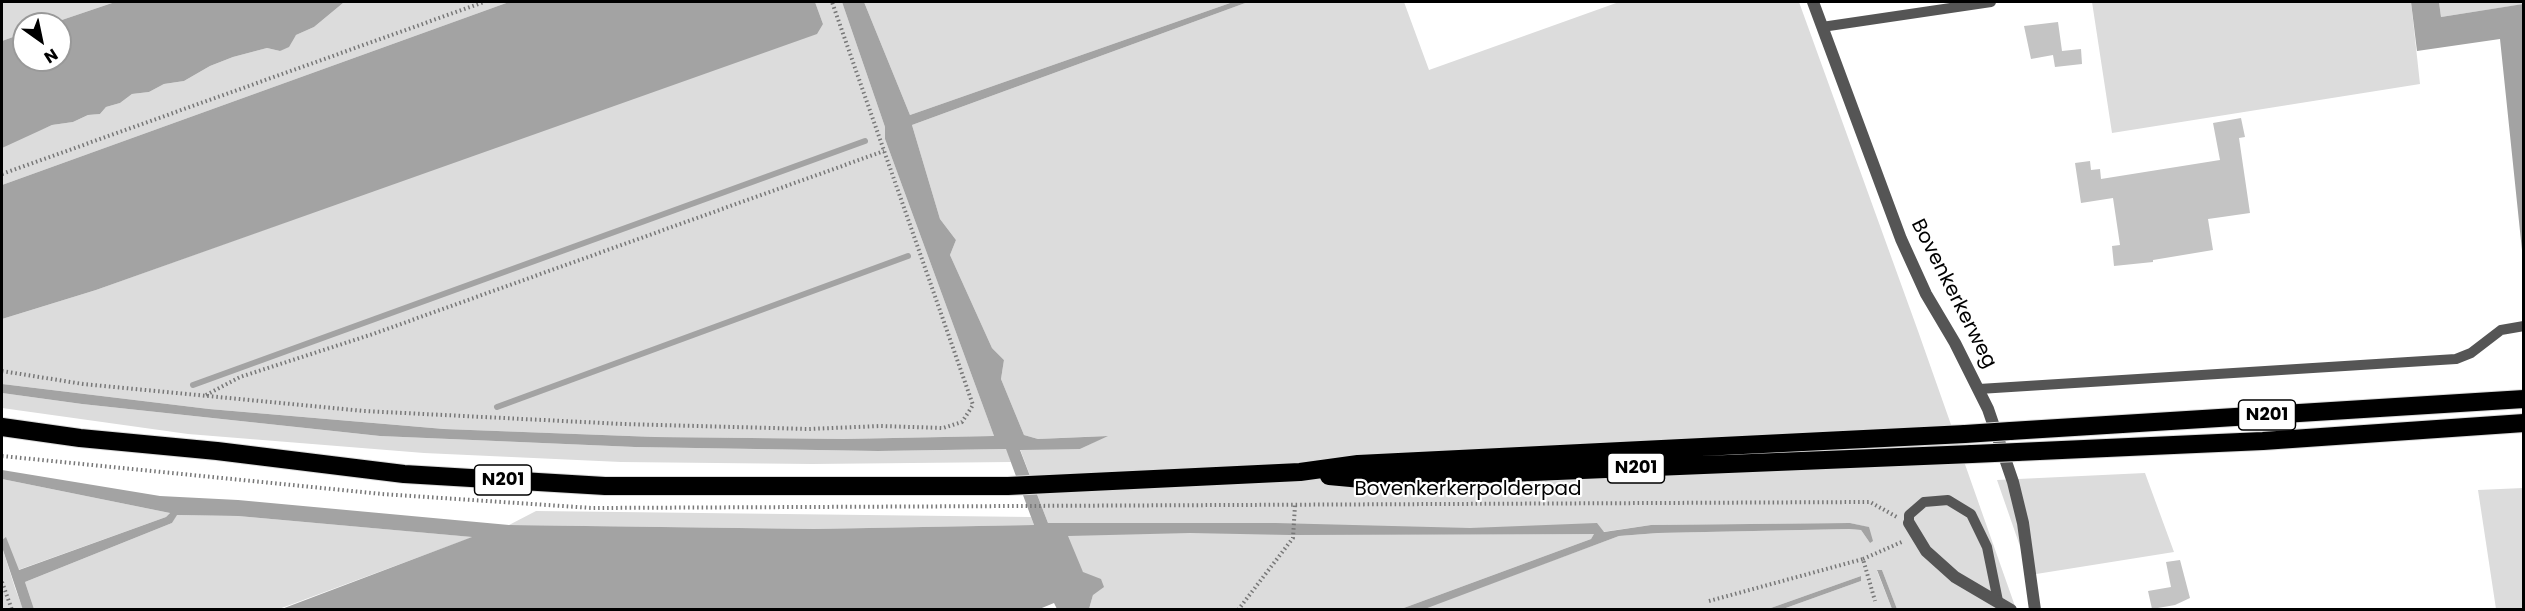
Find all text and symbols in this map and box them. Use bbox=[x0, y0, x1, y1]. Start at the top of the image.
north arrow bbox=[12, 12, 72, 72]
text: N bbox=[40, 43, 62, 69]
street label: Bovenkerkerweg bbox=[1905, 215, 2001, 373]
road number: N201 bbox=[2238, 400, 2296, 430]
road number: N201 bbox=[1608, 453, 1664, 483]
road number: N201 bbox=[474, 465, 532, 495]
street label: Bovenkerkerpolderpad bbox=[1355, 478, 1581, 502]

